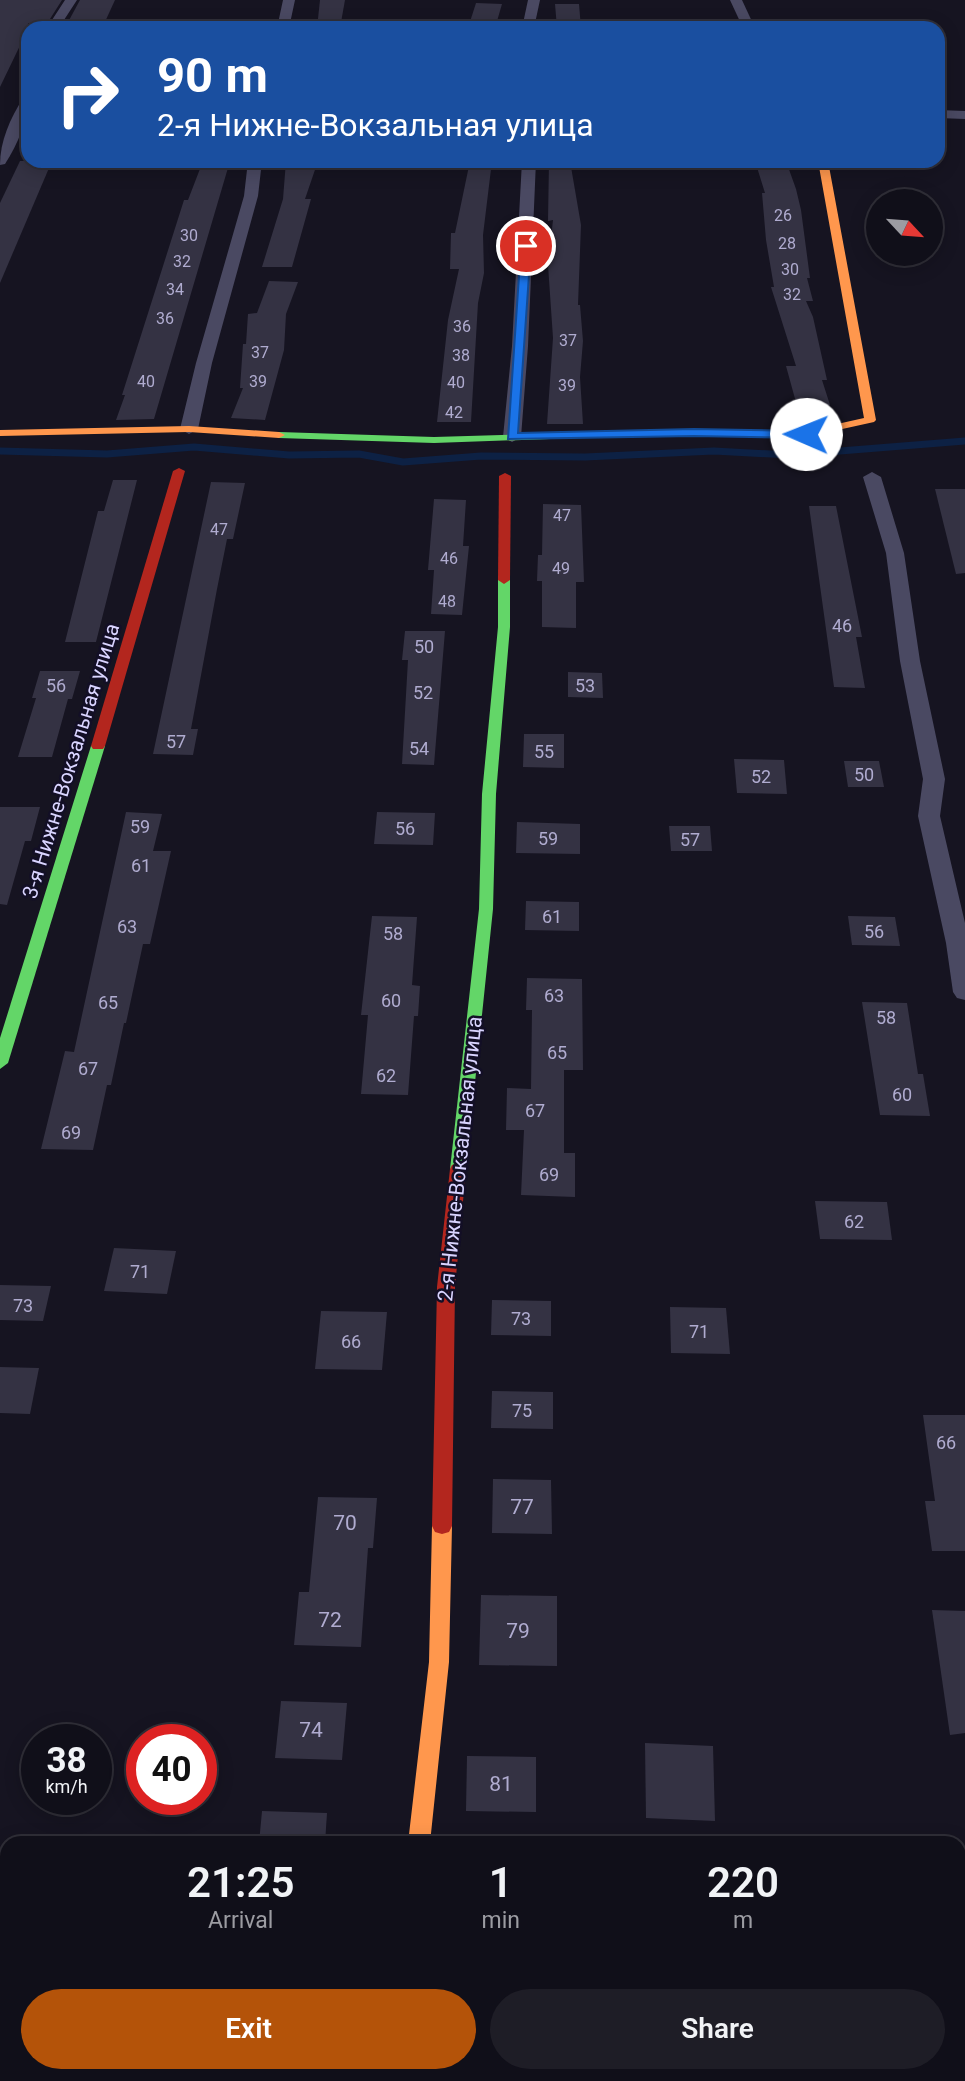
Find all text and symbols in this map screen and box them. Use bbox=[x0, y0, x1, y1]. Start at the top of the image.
text: 90 m bbox=[157, 47, 268, 104]
icon: right bbox=[42, 49, 133, 140]
text: 2-я Нижне-Вокзальная улица bbox=[157, 106, 594, 144]
north arrow bbox=[866, 189, 943, 266]
map controls bbox=[866, 189, 943, 266]
house number: 26 bbox=[774, 206, 792, 225]
pin bbox=[496, 216, 556, 276]
house number: 30 bbox=[180, 226, 198, 245]
icon: arrive bbox=[507, 227, 545, 265]
house number: 28 bbox=[778, 234, 796, 253]
house number: 32 bbox=[173, 252, 191, 271]
house number: 30 bbox=[781, 260, 799, 279]
house number: 34 bbox=[166, 280, 184, 299]
house number: 32 bbox=[783, 285, 801, 304]
house number: 36 bbox=[156, 309, 174, 328]
house number: 36 bbox=[453, 317, 471, 336]
house number: 37 bbox=[559, 331, 577, 350]
house number: 37 bbox=[251, 343, 269, 362]
house number: 38 bbox=[452, 346, 470, 365]
house number: 40 bbox=[137, 372, 155, 391]
house number: 39 bbox=[249, 372, 267, 391]
house number: 40 bbox=[447, 373, 465, 392]
house number: 39 bbox=[558, 376, 576, 395]
position arrow bbox=[769, 397, 843, 471]
house number: 42 bbox=[445, 403, 463, 422]
house number: 47 bbox=[553, 506, 571, 525]
house number: 47 bbox=[210, 520, 228, 539]
house number: 46 bbox=[440, 549, 458, 568]
house number: 49 bbox=[552, 559, 570, 578]
house number: 48 bbox=[438, 592, 456, 611]
house number: 46 bbox=[832, 615, 852, 636]
street label: 3-я Нижне-Вокзальная улица bbox=[18, 620, 124, 902]
house number: 50 bbox=[414, 636, 434, 657]
house number: 56 bbox=[46, 675, 66, 696]
house number: 53 bbox=[575, 675, 595, 696]
house number: 52 bbox=[413, 682, 433, 703]
house number: 57 bbox=[166, 731, 186, 752]
house number: 54 bbox=[409, 738, 429, 759]
house number: 55 bbox=[534, 741, 554, 762]
house number: 50 bbox=[854, 764, 874, 785]
house number: 52 bbox=[751, 766, 771, 787]
house number: 59 bbox=[130, 816, 150, 837]
house number: 56 bbox=[395, 818, 415, 839]
house number: 59 bbox=[538, 828, 558, 849]
house number: 57 bbox=[680, 829, 700, 850]
house number: 61 bbox=[131, 855, 151, 876]
house number: 61 bbox=[542, 906, 562, 927]
house number: 63 bbox=[117, 916, 137, 937]
house number: 56 bbox=[864, 921, 884, 942]
house number: 58 bbox=[383, 923, 403, 944]
house number: 63 bbox=[544, 985, 564, 1006]
house number: 60 bbox=[381, 990, 401, 1011]
house number: 65 bbox=[98, 992, 118, 1013]
house number: 58 bbox=[876, 1007, 896, 1028]
street label: 2-я Нижне-Вокзальная улица bbox=[433, 1015, 487, 1303]
house number: 65 bbox=[547, 1042, 567, 1063]
house number: 67 bbox=[78, 1058, 98, 1079]
house number: 62 bbox=[376, 1065, 396, 1086]
house number: 60 bbox=[892, 1084, 912, 1105]
house number: 67 bbox=[525, 1100, 545, 1121]
house number: 69 bbox=[61, 1122, 81, 1143]
house number: 69 bbox=[539, 1164, 559, 1185]
house number: 62 bbox=[844, 1211, 864, 1232]
house number: 71 bbox=[130, 1261, 150, 1282]
house number: 73 bbox=[13, 1295, 33, 1316]
house number: 73 bbox=[511, 1308, 531, 1329]
house number: 71 bbox=[689, 1321, 709, 1342]
house number: 66 bbox=[341, 1331, 361, 1352]
house number: 75 bbox=[512, 1400, 532, 1421]
house number: 66 bbox=[936, 1432, 956, 1453]
house number: 77 bbox=[510, 1495, 534, 1519]
house number: 70 bbox=[333, 1511, 357, 1535]
house number: 72 bbox=[318, 1608, 342, 1632]
house number: 79 bbox=[506, 1619, 530, 1643]
house number: 74 bbox=[299, 1718, 323, 1742]
speed limit sign: 40 bbox=[126, 1724, 217, 1815]
text: 38 bbox=[46, 1740, 87, 1781]
house number: 81 bbox=[489, 1772, 513, 1796]
text: km/h bbox=[45, 1776, 88, 1797]
text: 21:25 bbox=[187, 1858, 294, 1907]
text: 1 bbox=[489, 1858, 513, 1907]
text: 220 bbox=[707, 1858, 779, 1907]
text: Arrival bbox=[208, 1907, 273, 1934]
text: min bbox=[481, 1907, 520, 1934]
text: m bbox=[733, 1907, 753, 1934]
button: Exit bbox=[21, 1989, 476, 2069]
button: Share bbox=[490, 1989, 945, 2069]

